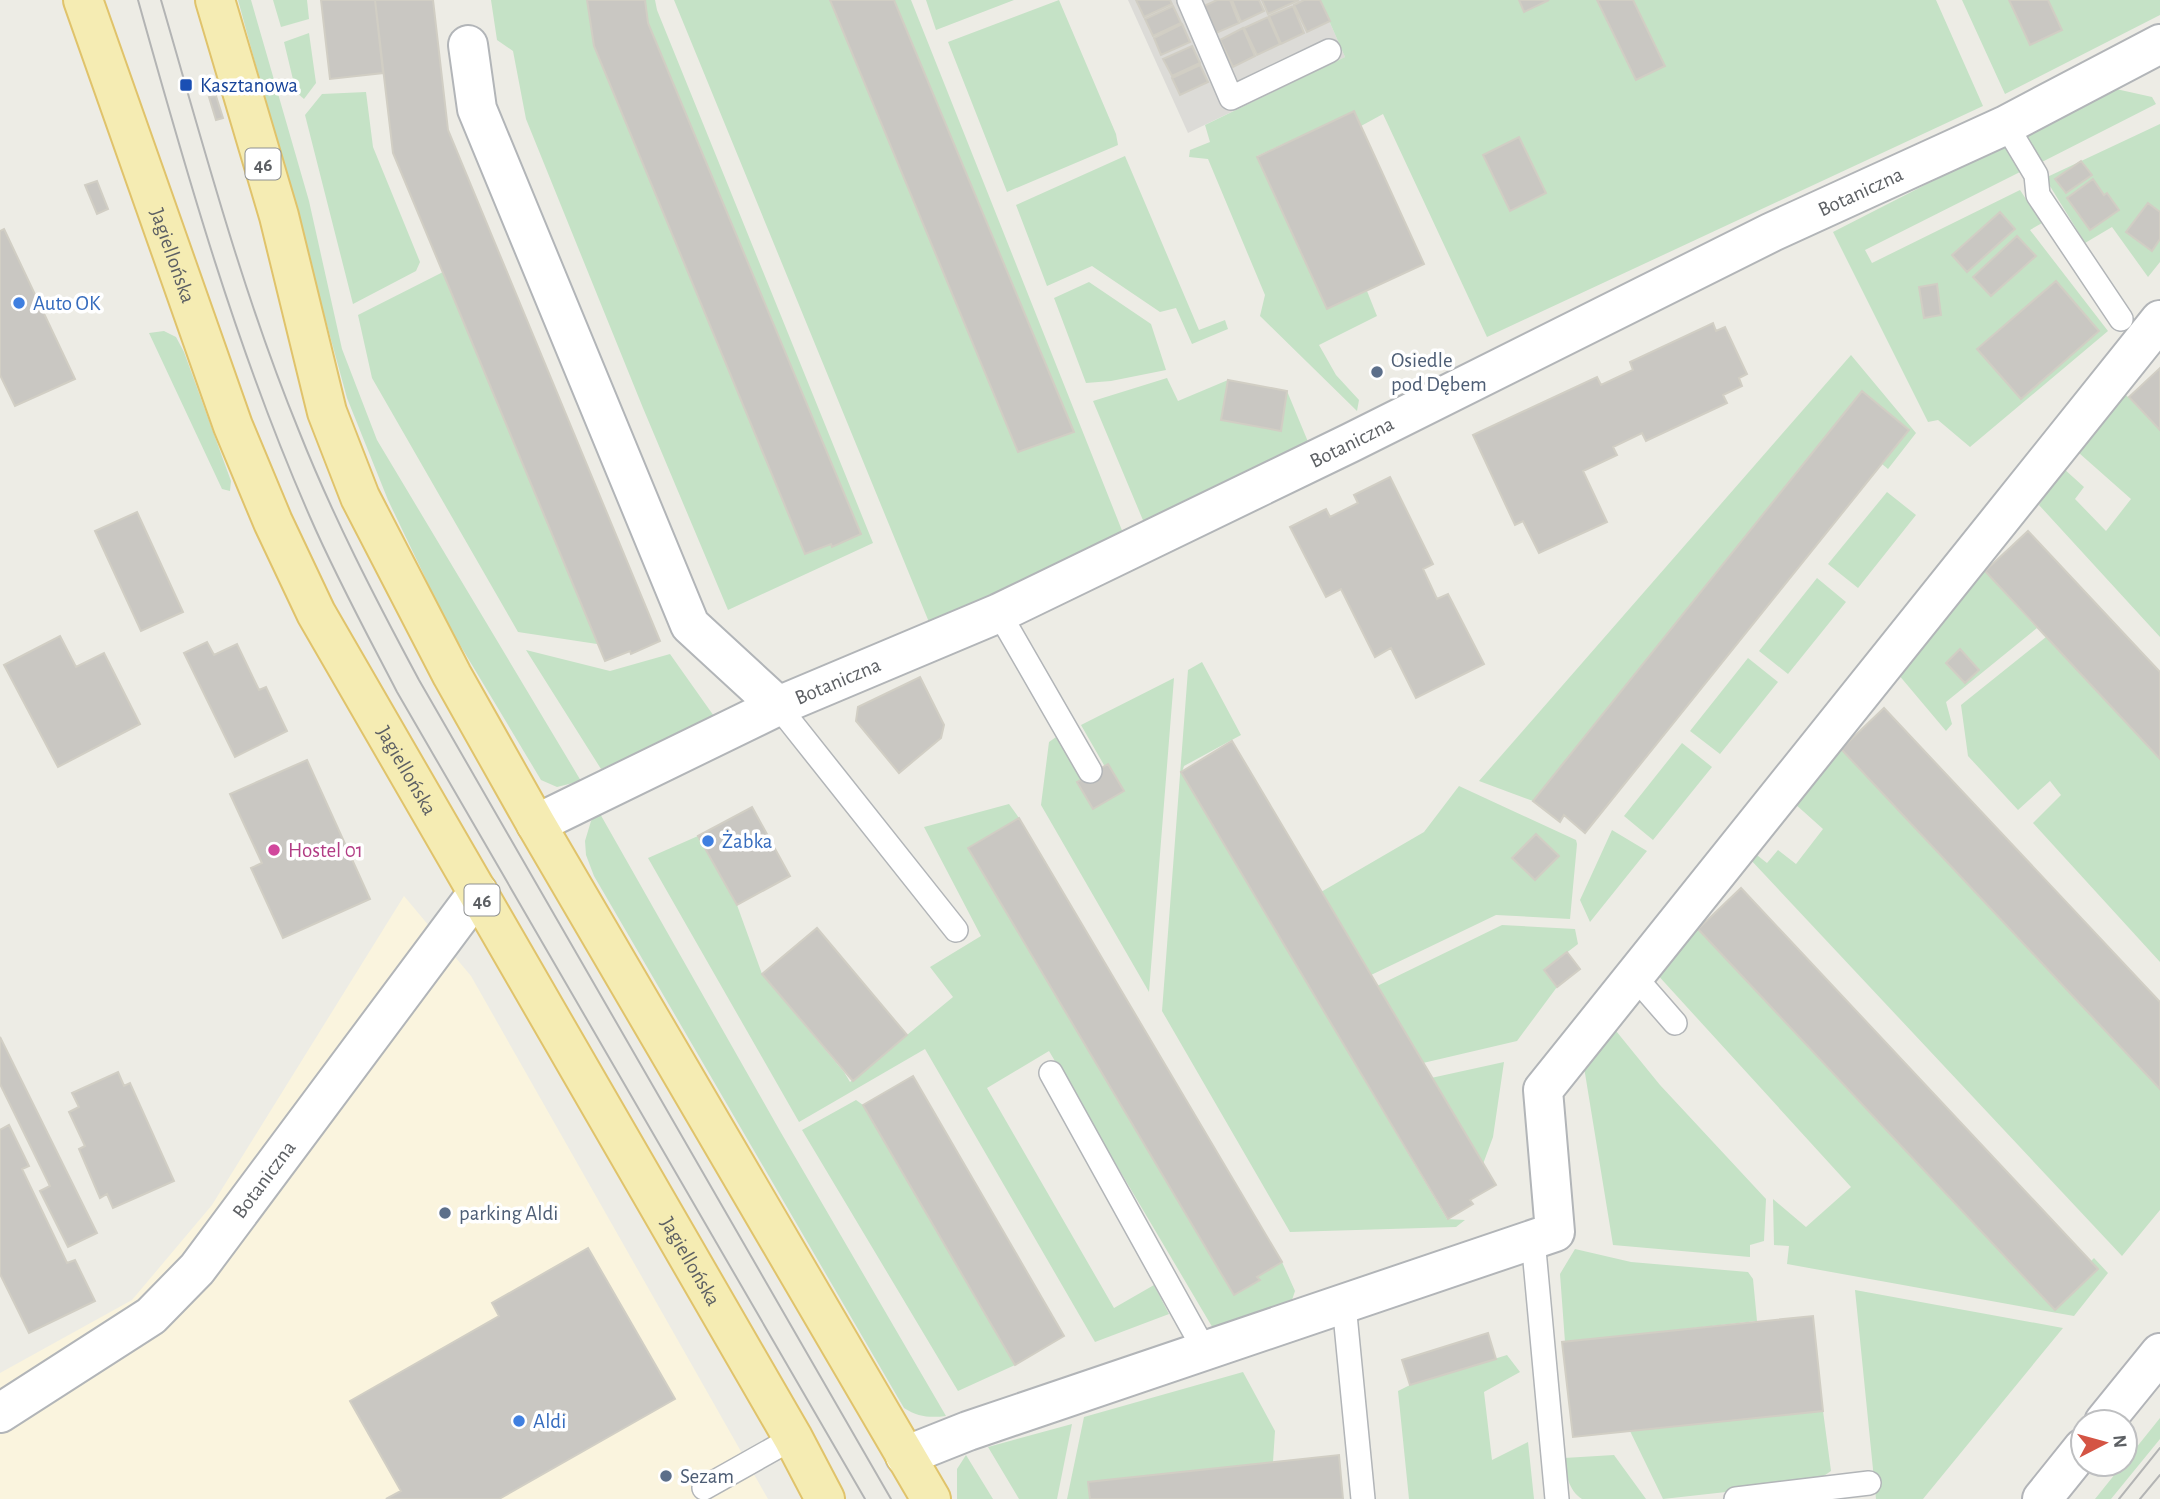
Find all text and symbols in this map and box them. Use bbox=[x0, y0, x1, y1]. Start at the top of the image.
place label: Kasztanowa bbox=[200, 75, 298, 96]
marker: Kasztanowa bbox=[178, 77, 194, 93]
road number: 46 bbox=[246, 148, 280, 180]
street label: Botaniczna bbox=[1815, 163, 1907, 220]
street label: Jagiellońska bbox=[146, 206, 199, 306]
place label: Auto OK bbox=[33, 293, 101, 314]
marker: Auto OK bbox=[11, 295, 27, 311]
place label: Osiedle pod Dębem bbox=[1391, 350, 1487, 395]
marker: Osiedle pod Dębem bbox=[1369, 364, 1385, 380]
street label: Botaniczna bbox=[1307, 413, 1398, 472]
street label: Botaniczna bbox=[792, 654, 884, 709]
street label: Jagiellońska bbox=[373, 723, 440, 819]
place label: Żabka bbox=[722, 830, 773, 852]
marker: Żabka bbox=[700, 833, 716, 849]
place label: Hostel 01 bbox=[288, 840, 363, 861]
marker: Hostel 01 bbox=[266, 842, 282, 858]
road number: 46 bbox=[464, 885, 500, 916]
street label: Botaniczna bbox=[229, 1137, 300, 1222]
place label: parking Aldi bbox=[459, 1203, 558, 1224]
marker: parking Aldi bbox=[437, 1205, 453, 1221]
street label: Jagiellońska bbox=[657, 1213, 724, 1310]
north arrow bbox=[2069, 1408, 2139, 1478]
place label: Aldi bbox=[533, 1411, 566, 1432]
marker: Aldi bbox=[511, 1413, 527, 1429]
text: N bbox=[2109, 1434, 2130, 1449]
place label: Sezam bbox=[680, 1466, 734, 1487]
marker: Sezam bbox=[658, 1468, 674, 1484]

